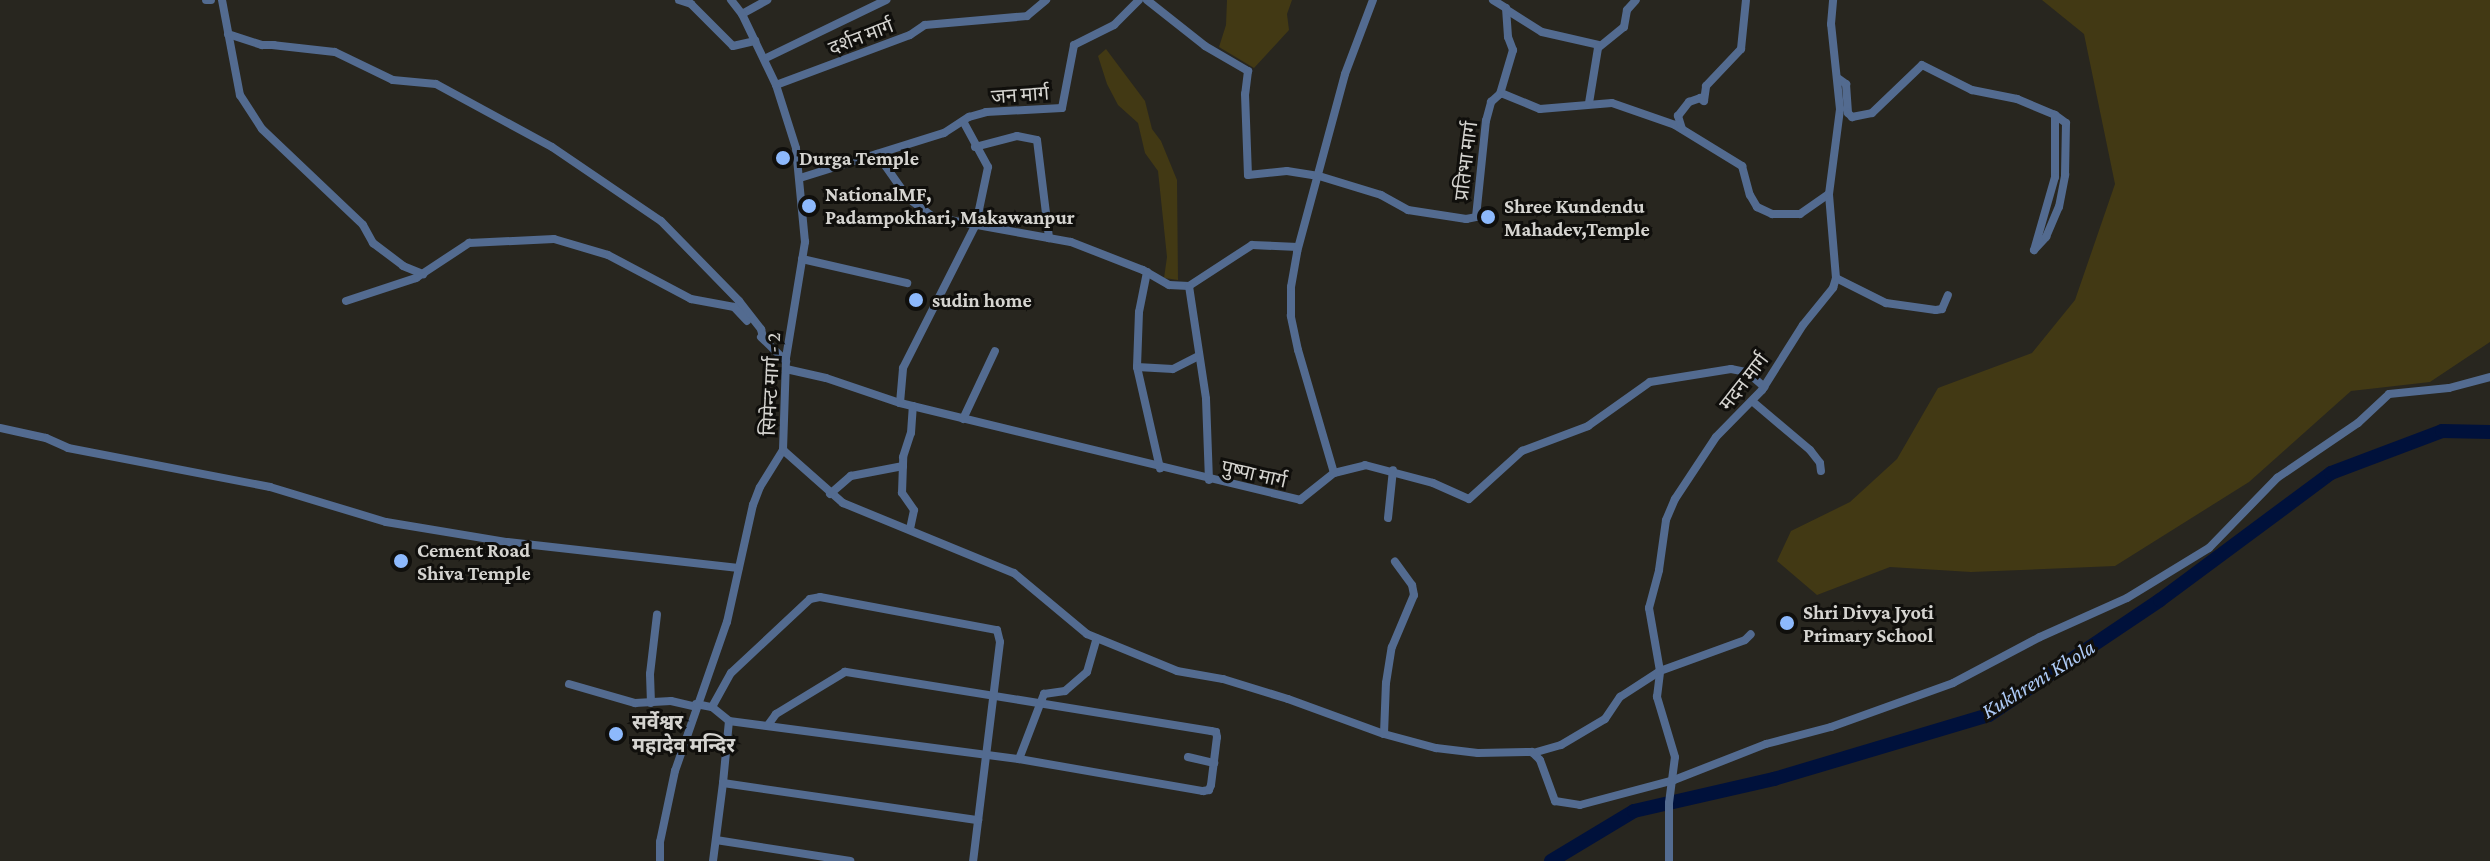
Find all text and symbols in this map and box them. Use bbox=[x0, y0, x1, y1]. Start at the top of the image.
street label: दर्शन मार्ग bbox=[825, 14, 897, 60]
street label: जन मार्ग bbox=[990, 81, 1050, 109]
street label: प्रतिभा मार्ग bbox=[1449, 120, 1483, 202]
place label: Durga Temple bbox=[799, 146, 919, 170]
marker: Durga Temple bbox=[774, 149, 792, 167]
place label: NationalMF, Padampokhari, Makawanpur bbox=[825, 182, 1075, 229]
place label: Shree Kundendu Mahadev,Temple bbox=[1504, 194, 1650, 241]
marker: NationalMF, Padampokhari, Makawanpur bbox=[800, 197, 818, 215]
marker: Shree Kundendu Mahadev,Temple bbox=[1479, 208, 1497, 226]
place label: sudin home bbox=[932, 288, 1032, 312]
marker: sudin home bbox=[907, 291, 925, 309]
street label: सिमेन्ट मार्ग - 2 bbox=[756, 332, 786, 436]
street label: मदन मार्ग bbox=[1714, 349, 1774, 415]
street label: पुष्पा मार्ग bbox=[1219, 455, 1289, 493]
place label: Cement Road Shiva Temple bbox=[417, 538, 531, 585]
marker: Cement Road Shiva Temple bbox=[392, 552, 410, 570]
place label: Shri Divya Jyoti Primary School bbox=[1803, 600, 1934, 647]
marker: Shri Divya Jyoti Primary School bbox=[1778, 614, 1796, 632]
water label: Kukhreni Khola bbox=[1976, 634, 2100, 724]
place label: सर्वेश्वर महादेव मन्दिर bbox=[632, 710, 735, 757]
marker: सर्वेश्वर महादेव मन्दिर bbox=[607, 725, 625, 743]

